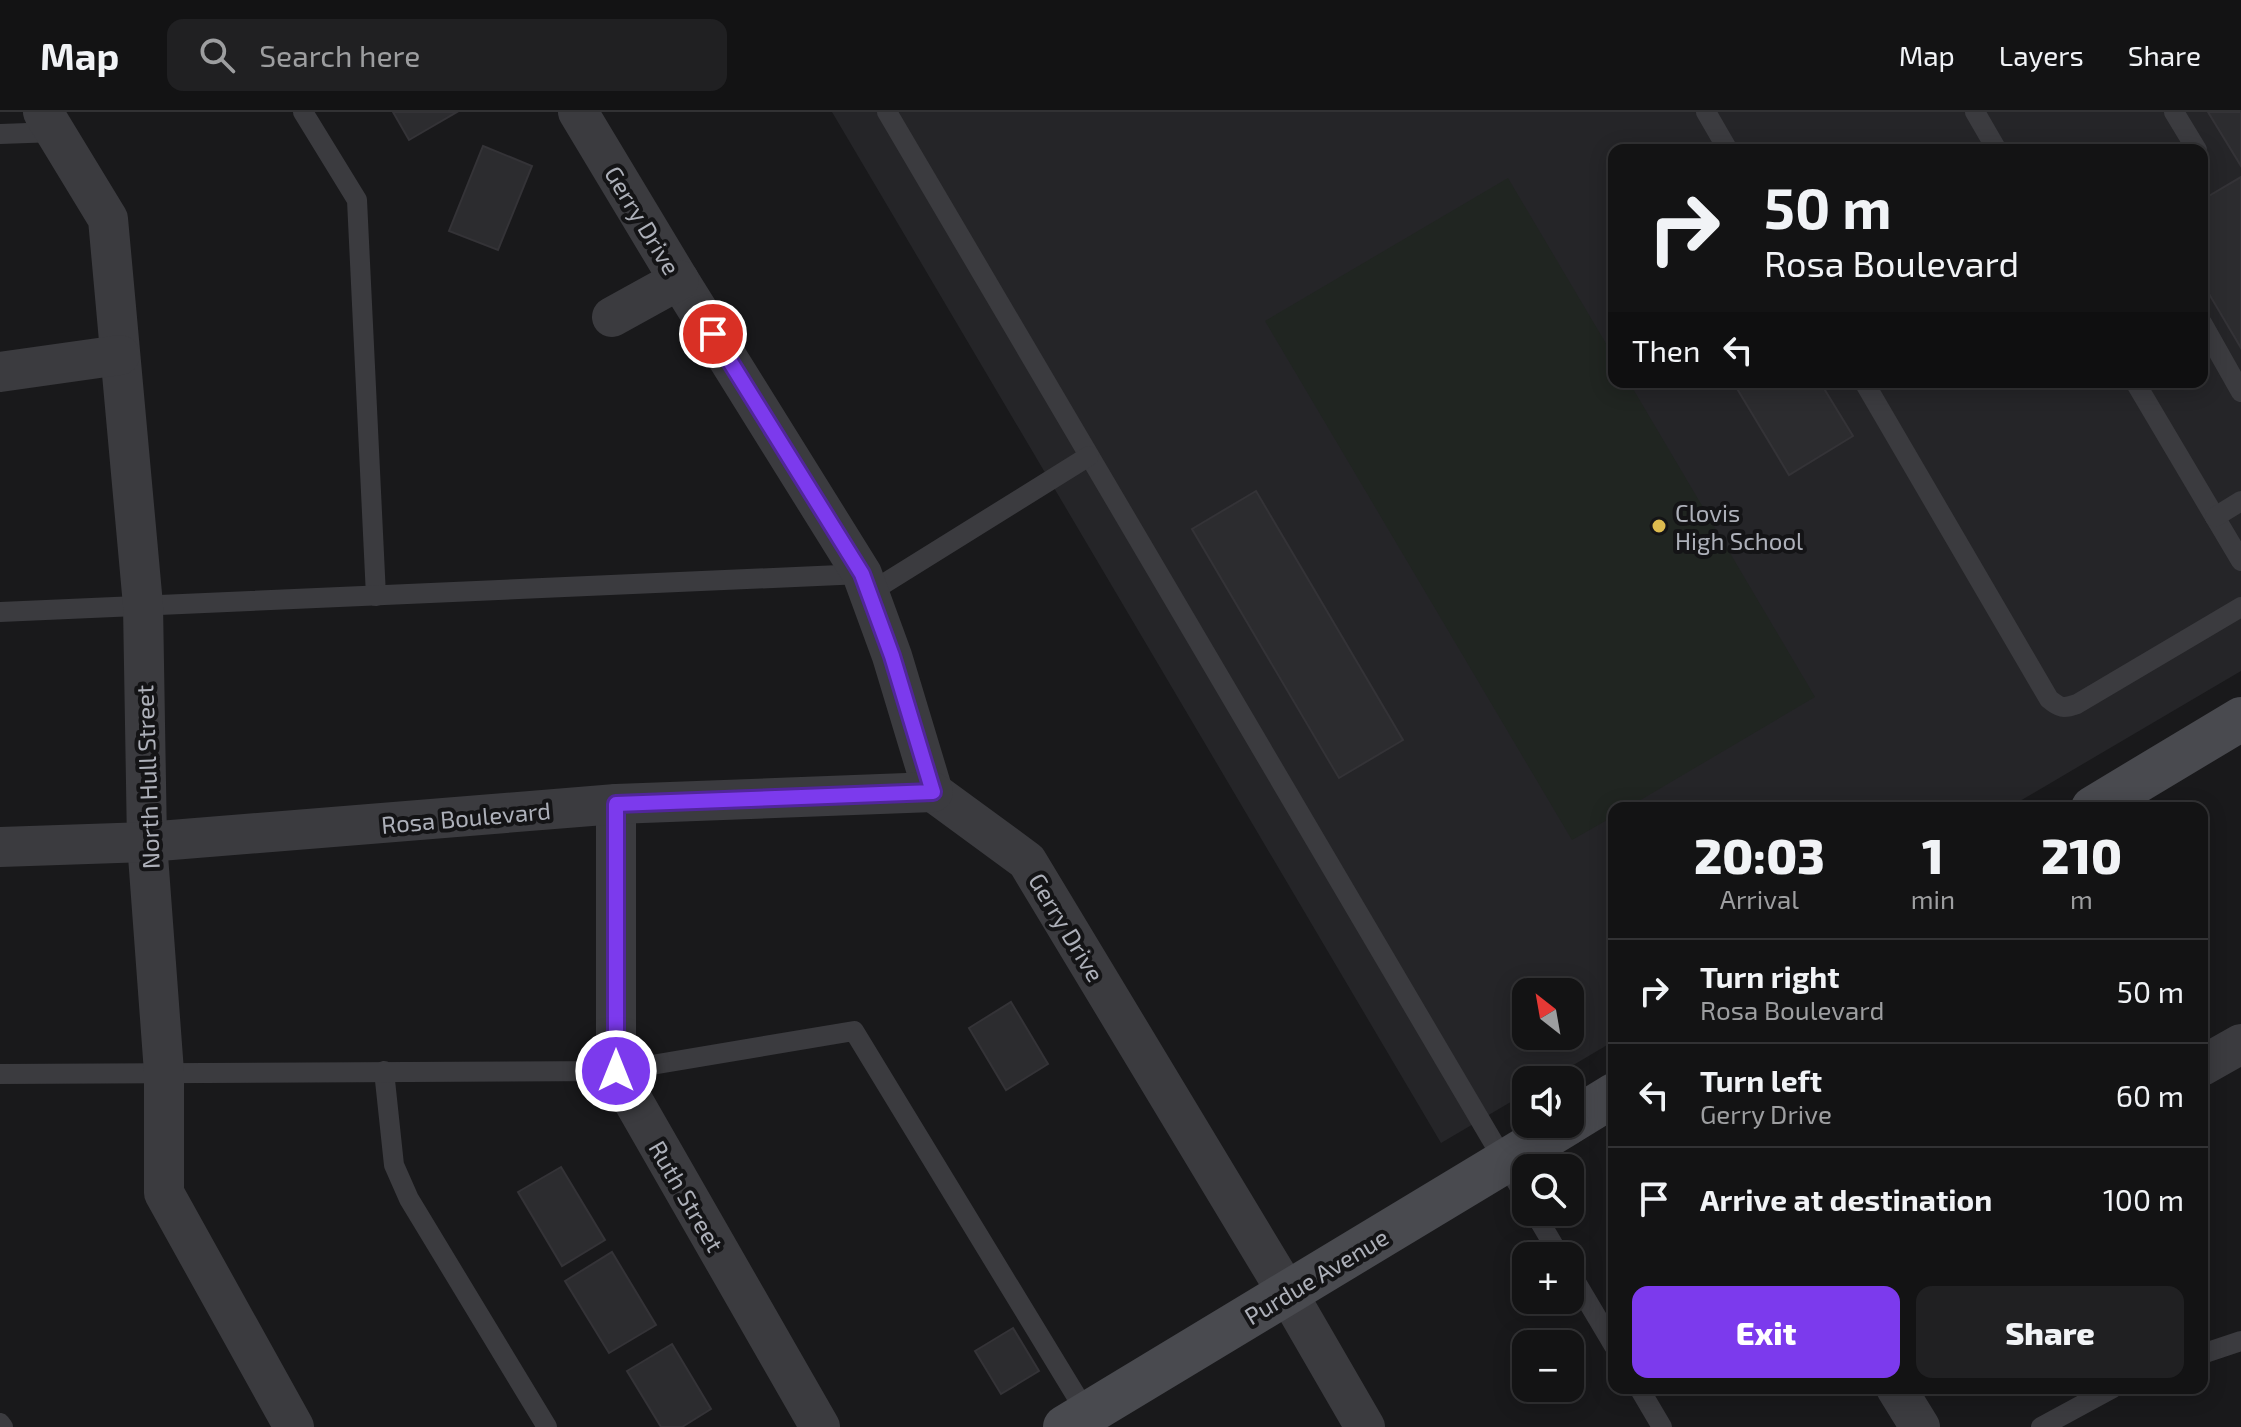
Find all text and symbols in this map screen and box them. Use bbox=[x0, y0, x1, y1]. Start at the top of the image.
search box bbox=[167, 19, 727, 91]
text: Map bbox=[40, 32, 119, 78]
icon: search bbox=[195, 33, 239, 77]
text: Search here bbox=[259, 37, 420, 73]
text: Map bbox=[1899, 38, 1955, 72]
text: Layers bbox=[1999, 38, 2084, 72]
text: Share bbox=[2128, 38, 2201, 72]
street label: Gerry Drive bbox=[599, 160, 687, 280]
text: 50 m bbox=[1764, 173, 1892, 240]
icon: right bbox=[1632, 176, 1736, 280]
text: Rosa Boulevard bbox=[1764, 241, 2019, 284]
pin bbox=[679, 300, 747, 368]
icon: arrive bbox=[691, 312, 735, 356]
icon: left bbox=[1716, 328, 1760, 372]
text: Then bbox=[1632, 332, 1700, 368]
place label: Clovis High School bbox=[1675, 498, 1803, 555]
marker: Clovis High School bbox=[1650, 517, 1668, 535]
street label: North Hull Street bbox=[129, 685, 165, 869]
street label: Rosa Boulevard bbox=[380, 795, 552, 839]
text: 20:03 bbox=[1694, 826, 1825, 884]
text: 1 bbox=[1922, 826, 1944, 884]
text: 210 bbox=[2041, 826, 2122, 884]
street label: Gerry Drive bbox=[1023, 867, 1111, 987]
text: Arrival bbox=[1720, 883, 1799, 914]
text: min bbox=[1911, 883, 1955, 914]
text: m bbox=[2070, 883, 2093, 914]
text: Turn right bbox=[1700, 958, 1840, 994]
icon: right bbox=[1632, 969, 1676, 1013]
text: 50 m bbox=[2117, 973, 2184, 1009]
north arrow bbox=[1512, 978, 1584, 1050]
map controls bbox=[1512, 978, 1584, 1402]
text: Rosa Boulevard bbox=[1700, 994, 1884, 1025]
position arrow bbox=[574, 1029, 658, 1113]
text: Turn left bbox=[1700, 1062, 1822, 1098]
button: sound bbox=[1512, 1066, 1584, 1138]
icon: left bbox=[1632, 1073, 1676, 1117]
text: 60 m bbox=[2116, 1077, 2184, 1113]
text: Gerry Drive bbox=[1700, 1098, 1832, 1129]
street label: Ruth Street bbox=[644, 1135, 730, 1257]
button: search bbox=[1512, 1154, 1584, 1226]
icon: arrive bbox=[1632, 1177, 1676, 1221]
text: Arrive at destination bbox=[1700, 1181, 1992, 1217]
text: 100 m bbox=[2103, 1181, 2184, 1217]
street label: Purdue Avenue bbox=[1239, 1222, 1393, 1330]
button: + bbox=[1512, 1242, 1584, 1314]
button: Exit bbox=[1632, 1286, 1900, 1378]
button: Share bbox=[1916, 1286, 2184, 1378]
button: − bbox=[1512, 1330, 1584, 1402]

